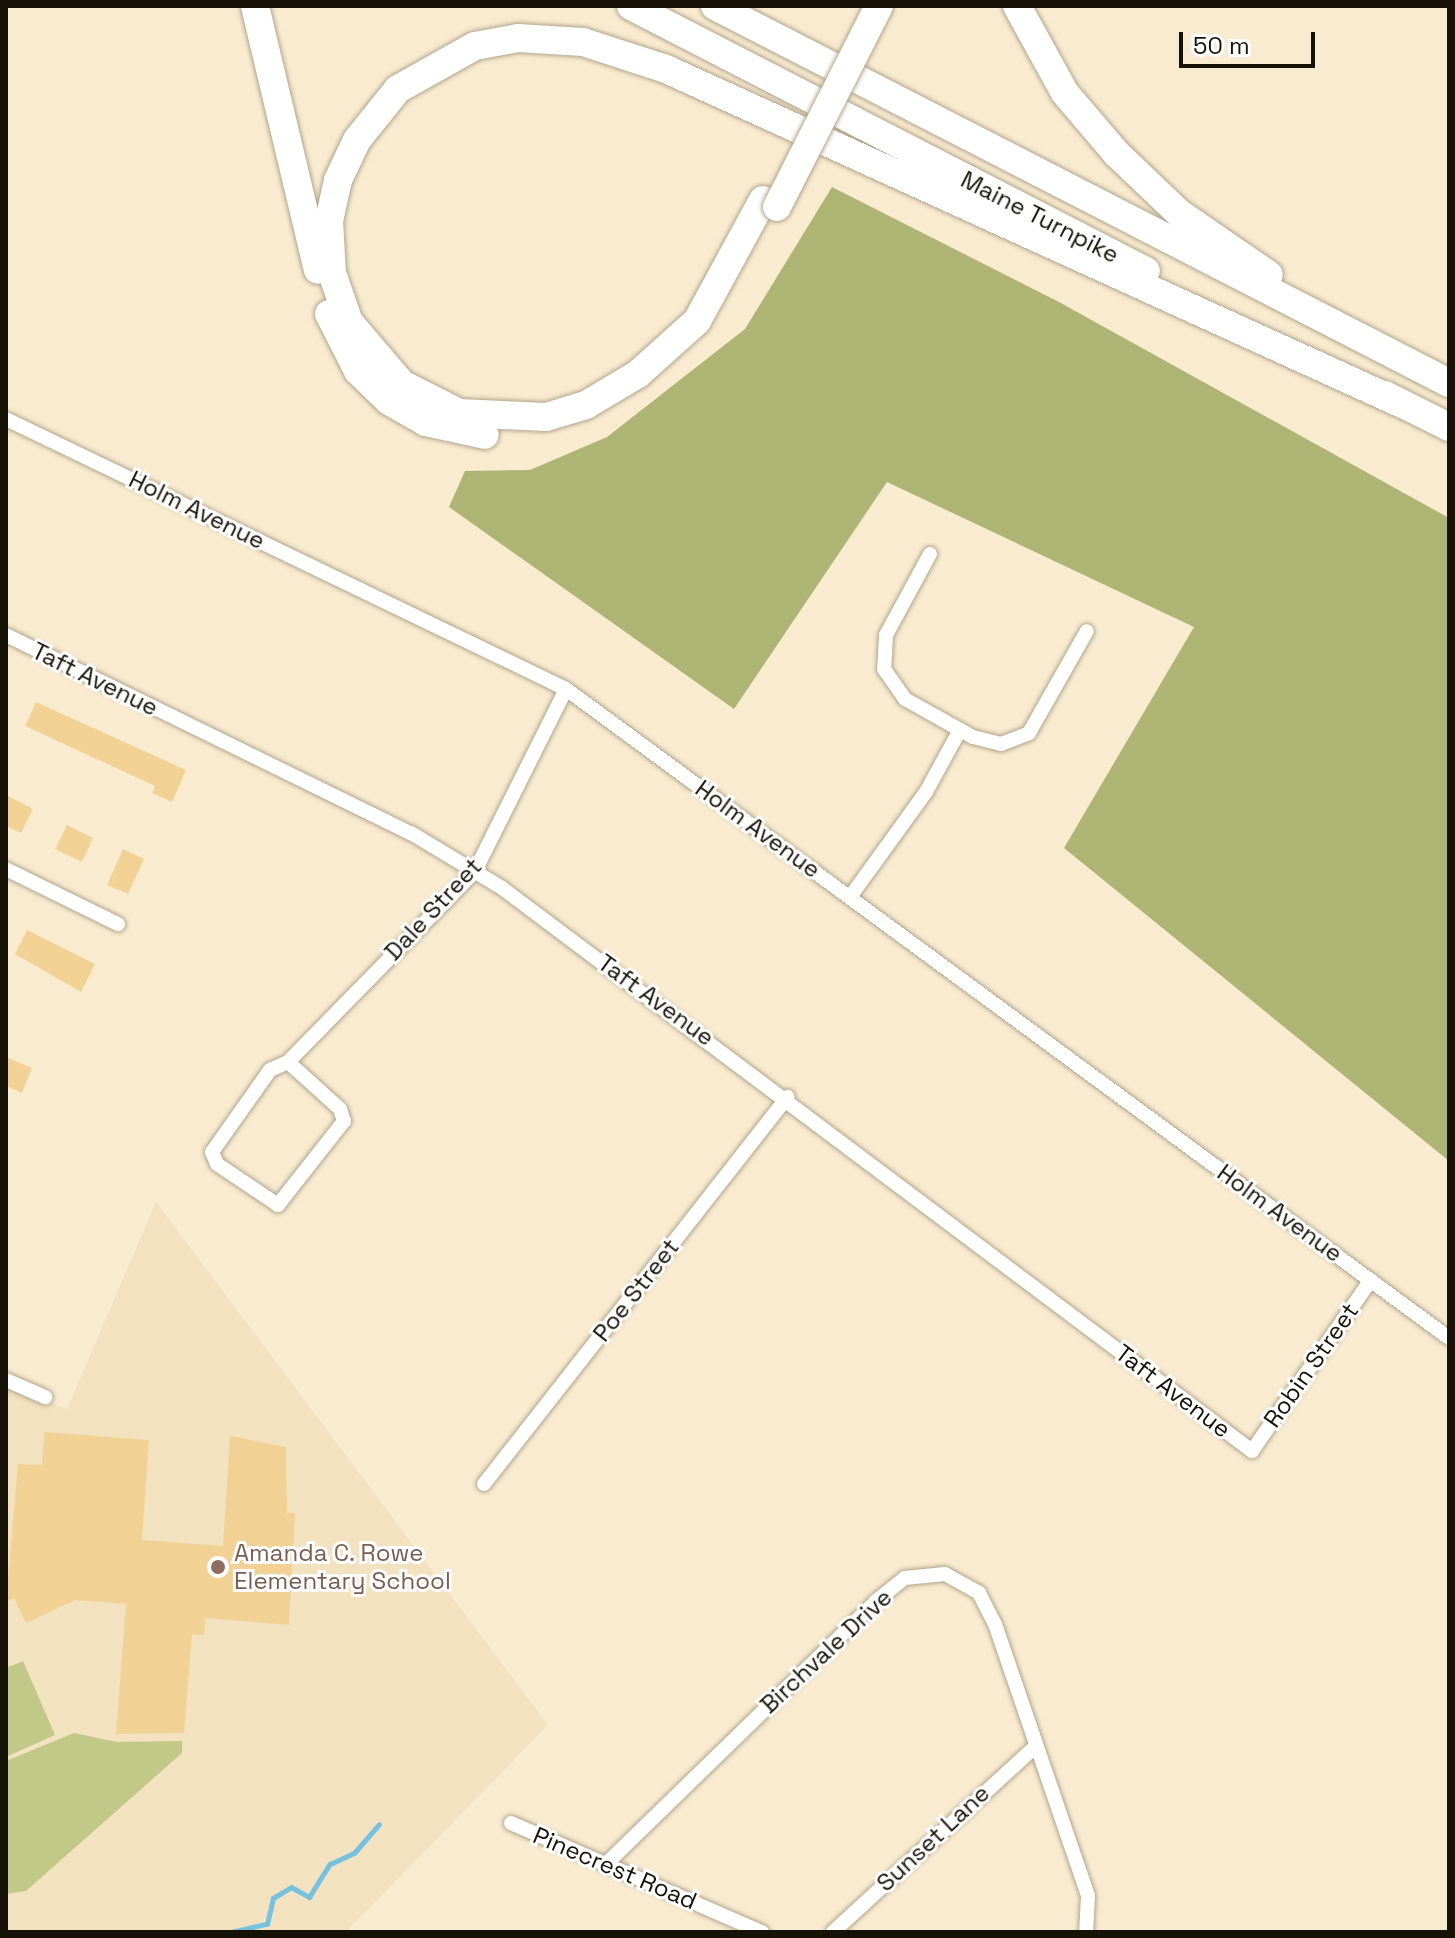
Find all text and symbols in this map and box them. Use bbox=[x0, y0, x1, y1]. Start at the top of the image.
scale bar bbox=[1183, 16, 1319, 66]
text: 50 m bbox=[1193, 30, 1250, 61]
street label: Maine Turnpike bbox=[956, 165, 1124, 269]
street label: Holm Avenue bbox=[124, 465, 270, 555]
street label: Taft Avenue bbox=[27, 636, 163, 722]
street label: Holm Avenue bbox=[690, 774, 826, 884]
street label: Dale Street bbox=[378, 852, 488, 966]
street label: Taft Avenue bbox=[592, 948, 720, 1052]
street label: Holm Avenue bbox=[1212, 1158, 1348, 1268]
street label: Poe Street bbox=[587, 1233, 685, 1347]
street label: Robin Street bbox=[1257, 1297, 1365, 1433]
street label: Taft Avenue bbox=[1110, 1338, 1236, 1444]
place label: Amanda C. Rowe Elementary School bbox=[234, 1539, 451, 1595]
marker: Amanda C. Rowe Elementary School bbox=[209, 1558, 227, 1576]
street label: Birchvale Drive bbox=[754, 1583, 898, 1719]
street label: Sunset Lane bbox=[871, 1779, 995, 1897]
street label: Pinecrest Road bbox=[529, 1821, 701, 1915]

